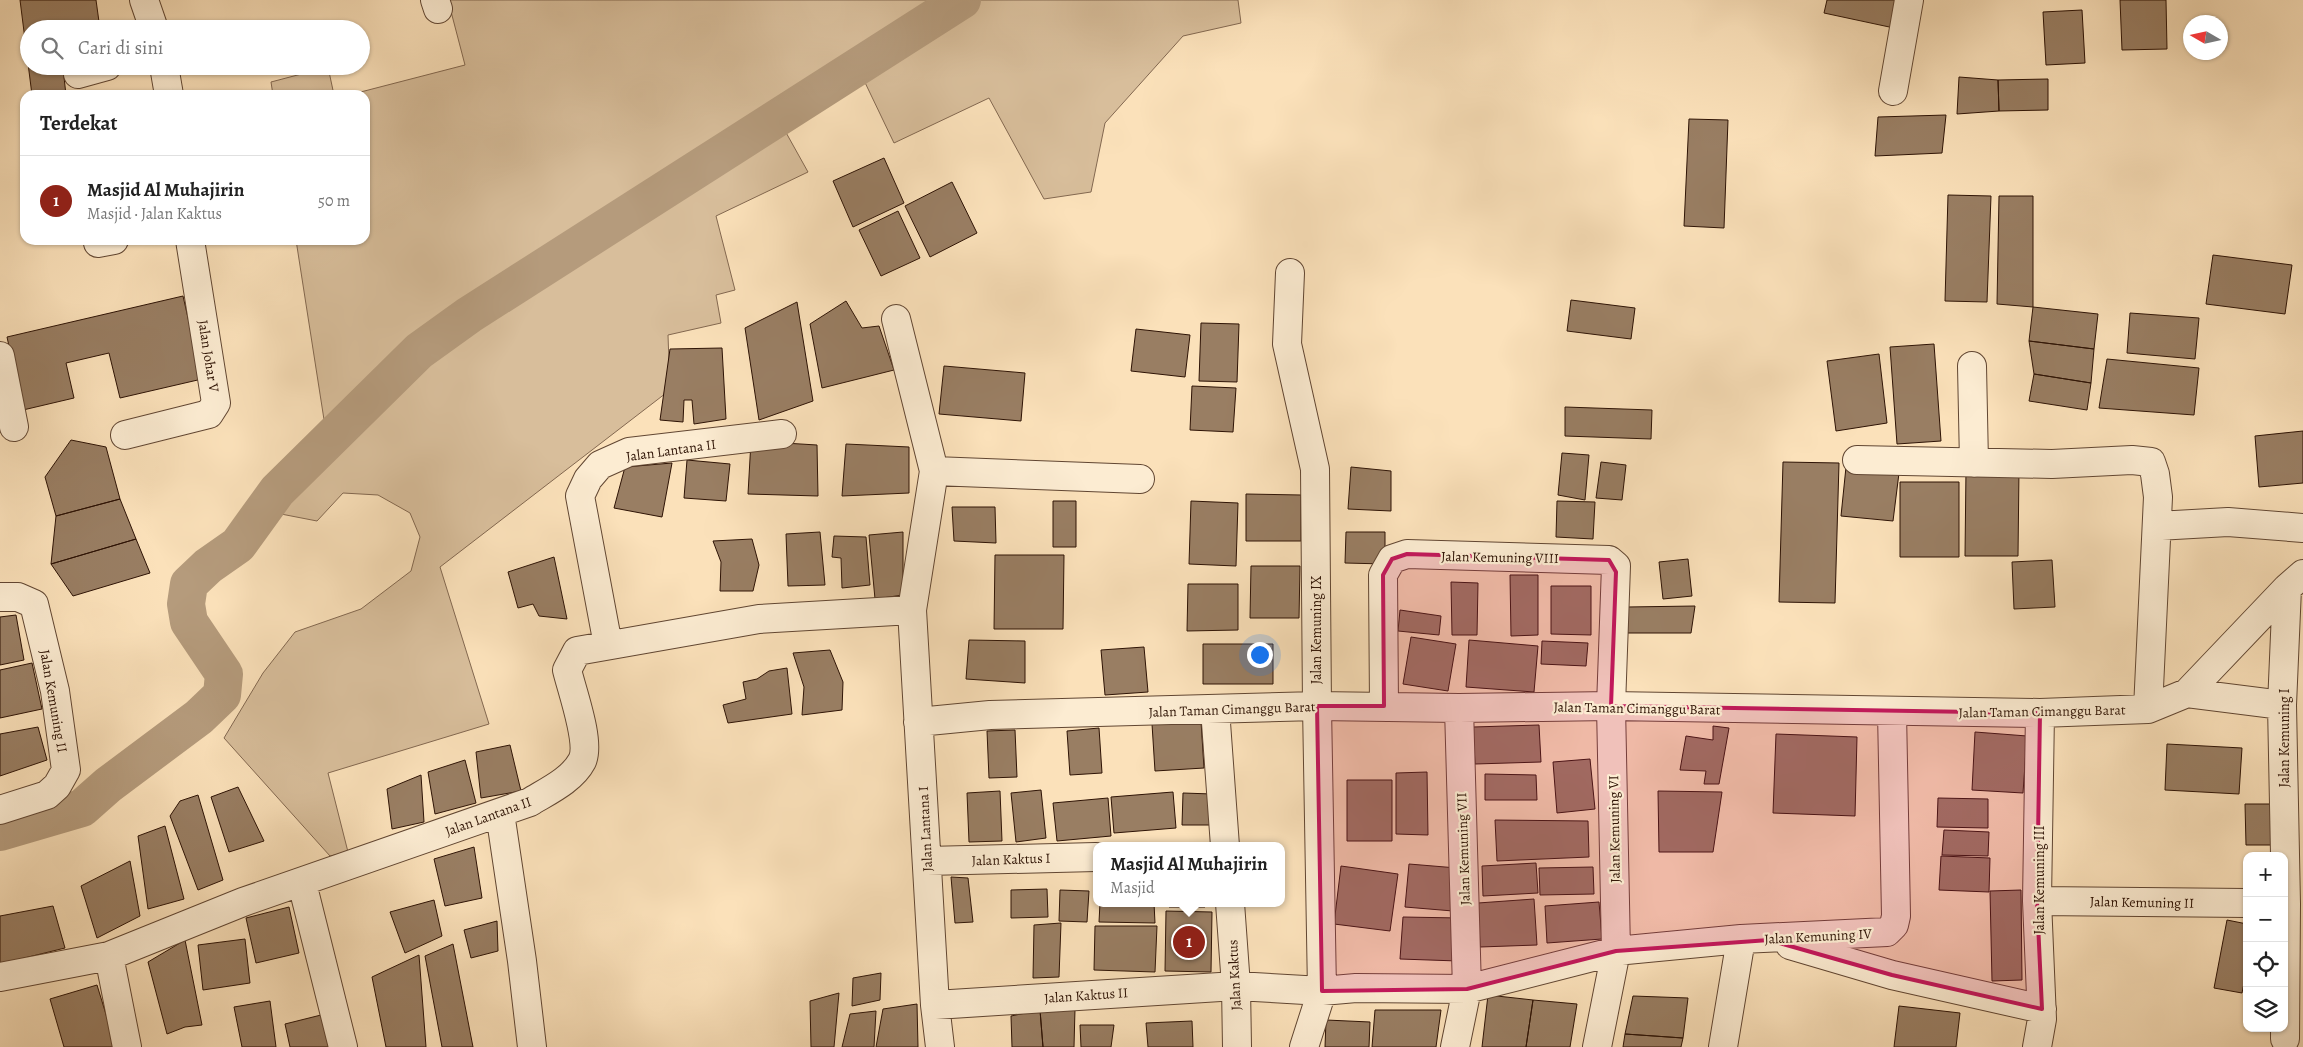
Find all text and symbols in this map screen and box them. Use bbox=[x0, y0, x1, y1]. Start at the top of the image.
north arrow bbox=[2183, 15, 2228, 60]
search box bbox=[20, 20, 370, 75]
icon: search bbox=[38, 34, 66, 62]
text: Cari di sini bbox=[78, 35, 163, 61]
text: Terdekat bbox=[40, 109, 118, 137]
text: Masjid Al Muhajirin bbox=[87, 177, 244, 203]
text: 1 bbox=[53, 190, 59, 212]
text: 50 m bbox=[318, 190, 350, 212]
text: Masjid · Jalan Kaktus bbox=[87, 203, 222, 225]
street label: Jalan Johar V bbox=[193, 319, 224, 394]
street label: Jalan Lantana II bbox=[625, 435, 717, 466]
street label: Jalan Kemuning VIII bbox=[1441, 547, 1559, 568]
street label: Jalan Kemuning IX bbox=[1307, 575, 1326, 684]
your location bbox=[1247, 642, 1273, 668]
street label: Jalan Kemuning II bbox=[35, 648, 72, 754]
street label: Jalan Kemuning I bbox=[2275, 688, 2294, 788]
street label: Jalan Taman Cimanggu Barat bbox=[1148, 697, 1316, 722]
street label: Jalan Taman Cimanggu Barat bbox=[1553, 698, 1721, 719]
street label: Jalan Taman Cimanggu Barat bbox=[1958, 701, 2126, 722]
street label: Jalan Kemuning VI bbox=[1604, 775, 1625, 883]
street label: Jalan Lantana I bbox=[914, 786, 937, 872]
street label: Jalan Lantana II bbox=[442, 792, 534, 841]
street label: Jalan Kemuning VII bbox=[1452, 792, 1475, 906]
street label: Jalan Kemuning III bbox=[2030, 825, 2049, 935]
popup bbox=[1093, 842, 1285, 907]
street label: Jalan Kaktus I bbox=[971, 849, 1051, 870]
text: Masjid Al Muhajirin bbox=[1110, 851, 1268, 877]
map controls bbox=[2243, 852, 2288, 1032]
button: + bbox=[2243, 852, 2288, 897]
text: Masjid bbox=[1110, 877, 1155, 899]
street label: Jalan Kemuning II bbox=[2090, 892, 2194, 913]
button: − bbox=[2243, 897, 2288, 942]
pin: 1 bbox=[1173, 923, 1205, 961]
street label: Jalan Kemuning IV bbox=[1764, 924, 1873, 949]
street label: Jalan Kaktus bbox=[1223, 939, 1246, 1011]
button: locate bbox=[2243, 942, 2288, 987]
street label: Jalan Kaktus II bbox=[1044, 983, 1129, 1008]
button: layers bbox=[2243, 987, 2288, 1032]

